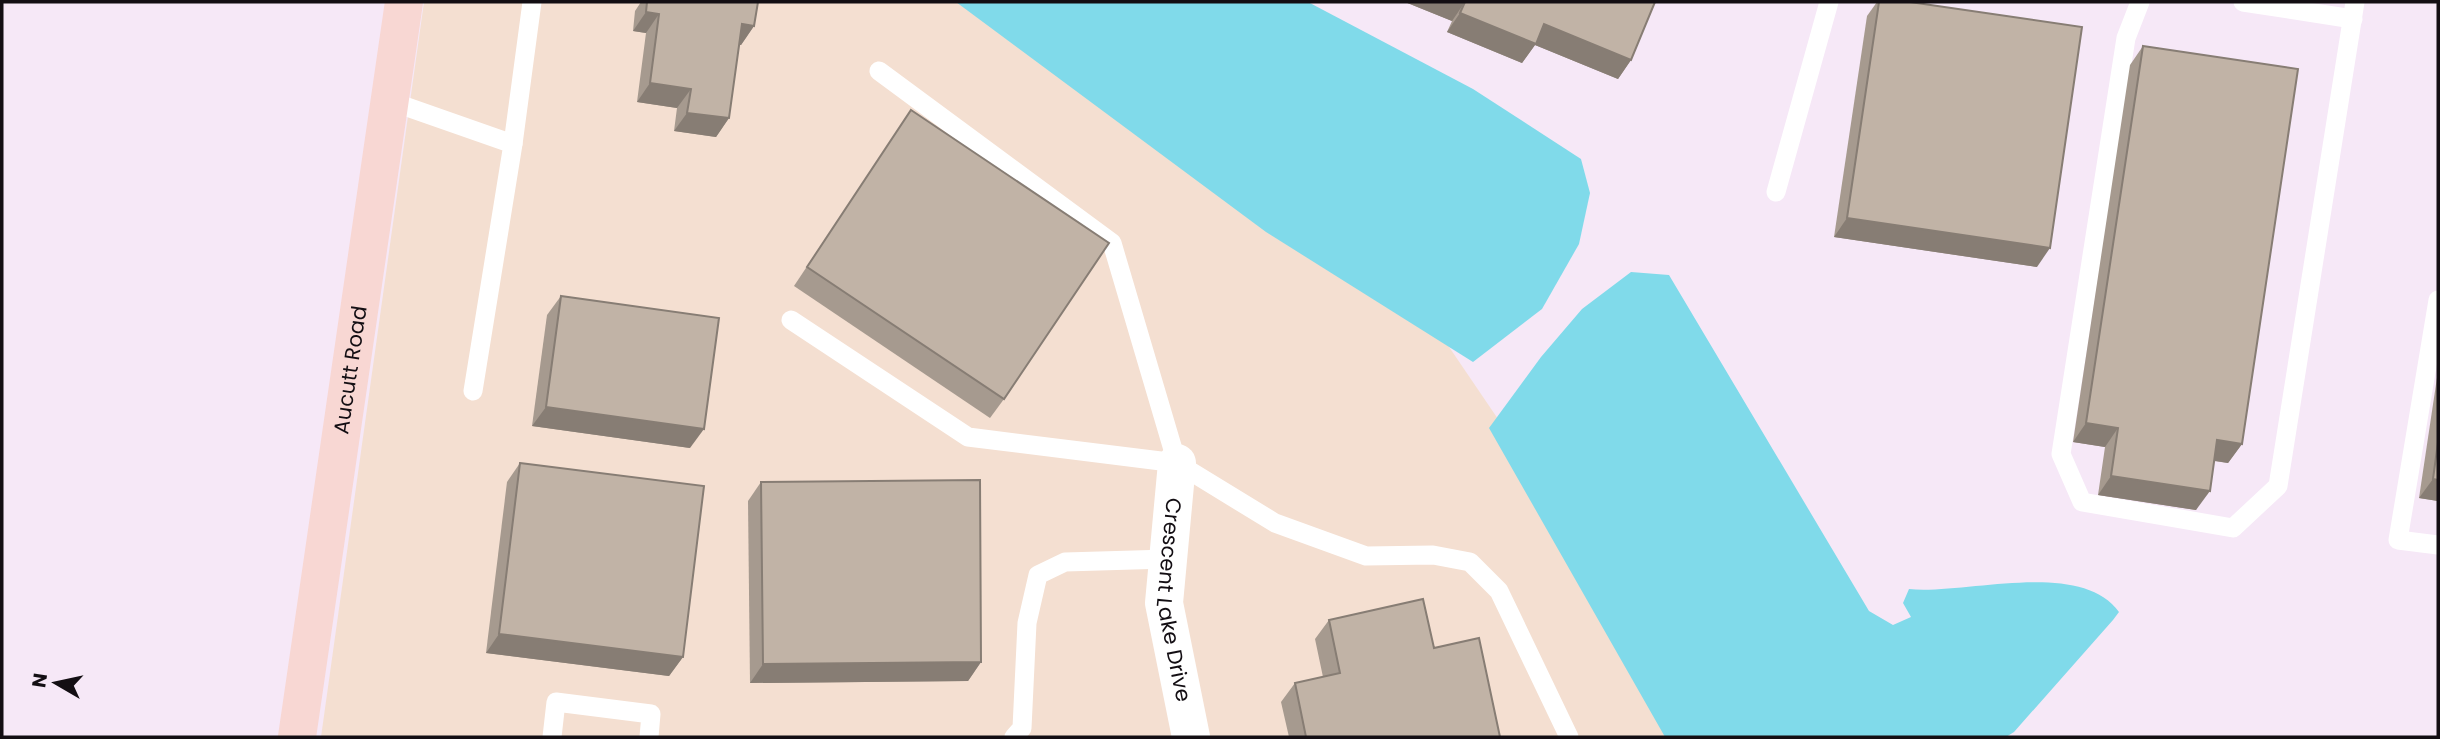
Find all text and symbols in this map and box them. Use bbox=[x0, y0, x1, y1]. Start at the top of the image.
street label: Aucutt Road bbox=[326, 304, 374, 436]
street label: Crescent Lake Drive bbox=[1150, 497, 1199, 704]
north arrow bbox=[21, 648, 91, 718]
text: N bbox=[25, 671, 54, 690]

